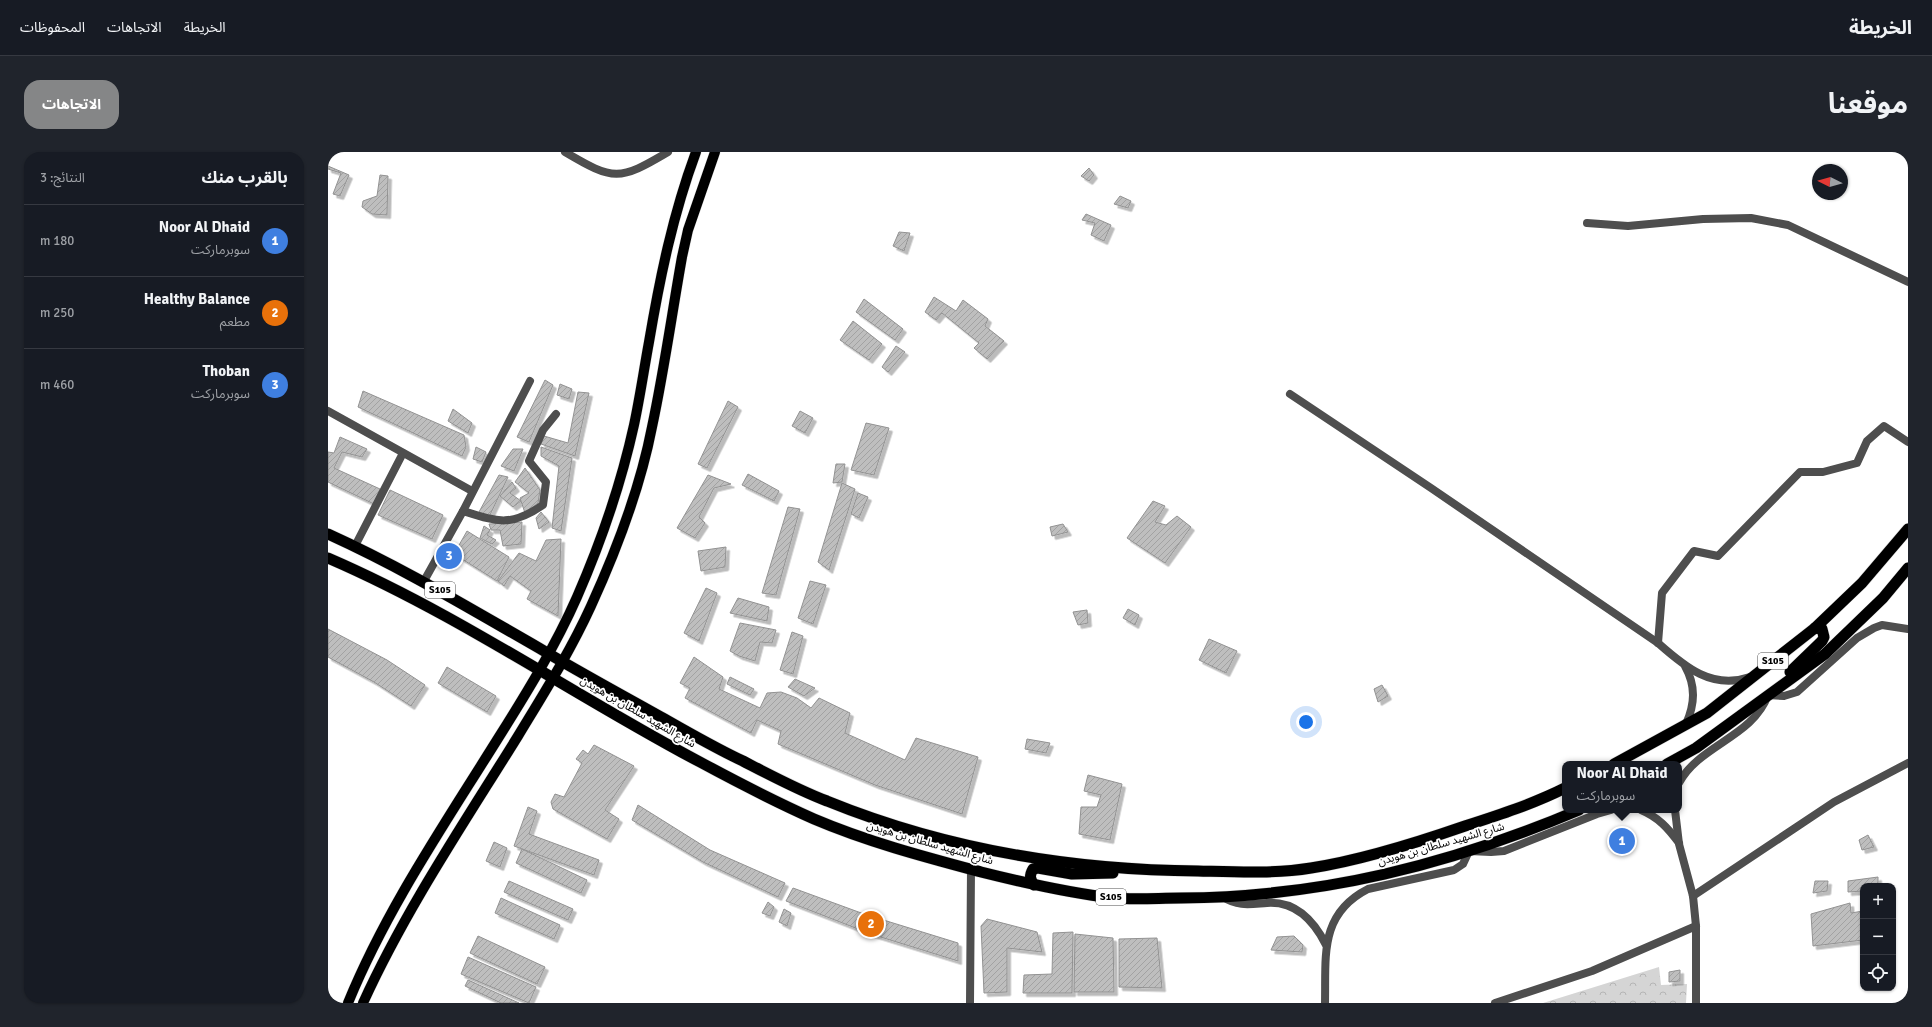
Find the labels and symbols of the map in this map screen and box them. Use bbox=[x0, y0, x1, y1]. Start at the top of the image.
north arrow bbox=[1812, 164, 1848, 200]
pin: 3 bbox=[436, 541, 462, 571]
road number: S105 bbox=[425, 582, 455, 598]
road number: S105 bbox=[1758, 653, 1788, 669]
street label: شارع الشهيد سلطان بن هويدن bbox=[577, 674, 698, 751]
your location bbox=[1296, 712, 1316, 732]
street label: شارع الشهيد سلطان بن هويدن bbox=[865, 819, 995, 868]
street label: شارع الشهيد سلطان بن هويدن bbox=[1376, 820, 1506, 869]
pin: 1 bbox=[1609, 826, 1635, 856]
road number: S105 bbox=[1096, 889, 1126, 905]
pin: 2 bbox=[858, 909, 884, 939]

